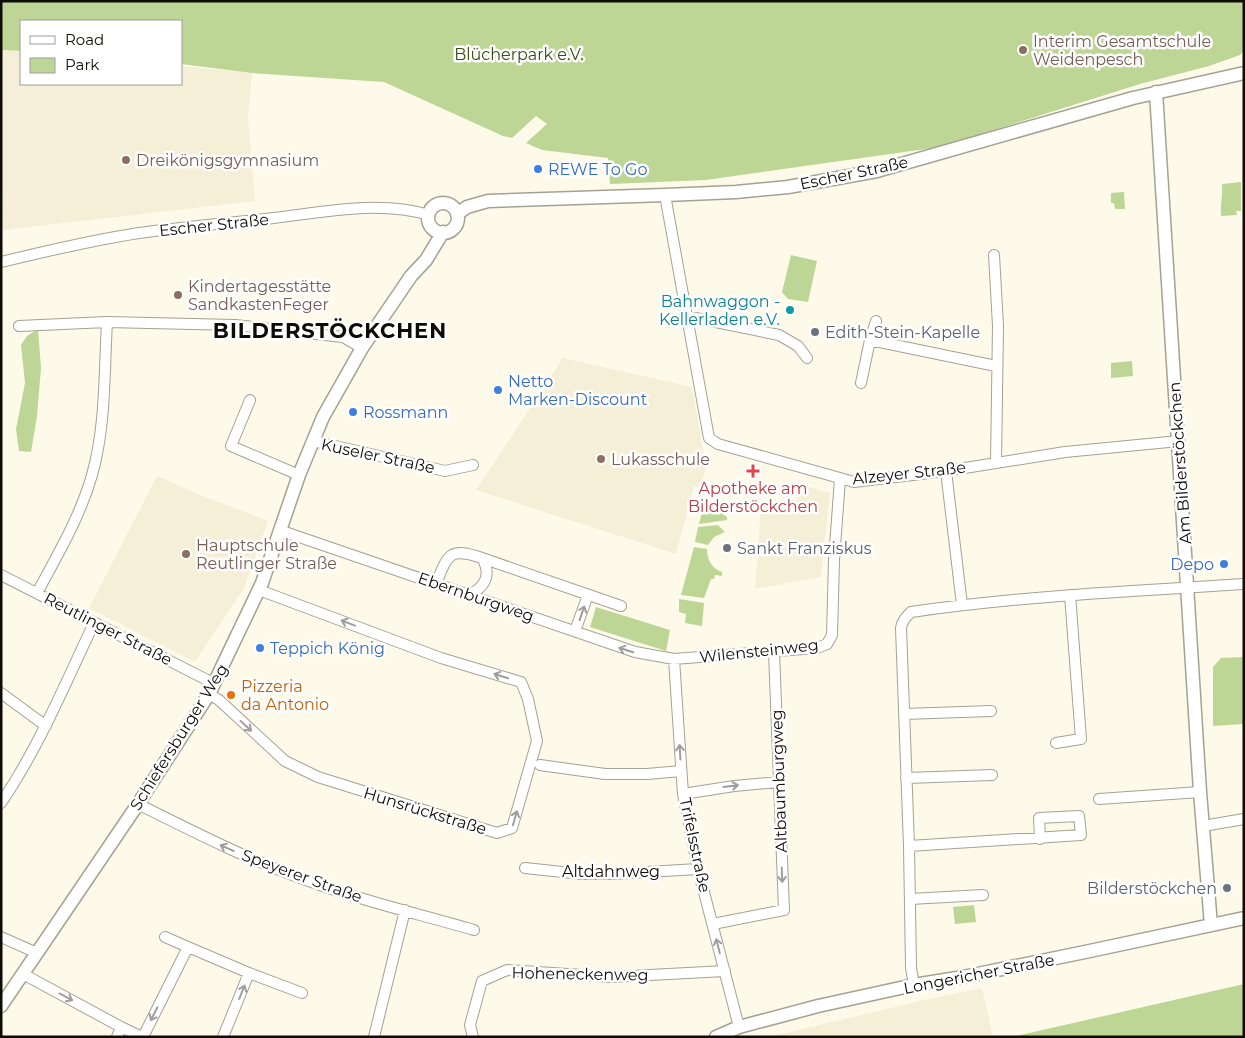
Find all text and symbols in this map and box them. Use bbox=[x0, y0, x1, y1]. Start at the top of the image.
legend bbox=[20, 20, 182, 85]
text: Road bbox=[65, 30, 104, 49]
place label: Interim Gesamtschule Weidenpesch bbox=[1033, 32, 1211, 69]
marker: Interim Gesamtschule Weidenpesch bbox=[1017, 44, 1029, 56]
park label: Blücherpark e.V. bbox=[454, 45, 584, 64]
text: Park bbox=[65, 55, 99, 74]
place label: Dreikönigsgymnasium bbox=[136, 151, 319, 170]
street label: Escher Straße bbox=[798, 152, 910, 194]
marker: Dreikönigsgymnasium bbox=[120, 154, 132, 166]
place label: REWE To Go bbox=[548, 160, 647, 179]
marker: REWE To Go bbox=[532, 163, 544, 175]
street label: Escher Straße bbox=[158, 210, 270, 240]
place label: Kindertagesstätte SandkastenFeger bbox=[188, 277, 331, 314]
marker: Kindertagesstätte SandkastenFeger bbox=[172, 289, 184, 301]
place label: Bahnwaggon - Kellerladen e.V. bbox=[659, 292, 780, 329]
marker: Bahnwaggon - Kellerladen e.V. bbox=[784, 304, 796, 316]
district label: BILDERSTÖCKCHEN bbox=[213, 317, 447, 343]
place label: Edith-Stein-Kapelle bbox=[825, 323, 980, 342]
marker: Edith-Stein-Kapelle bbox=[809, 326, 821, 338]
place label: Netto Marken-Discount bbox=[508, 372, 648, 409]
street label: Am Bilderstöckchen bbox=[1165, 381, 1195, 545]
marker: Netto Marken-Discount bbox=[492, 384, 504, 396]
place label: Rossmann bbox=[363, 403, 448, 422]
marker: Rossmann bbox=[347, 406, 359, 418]
street label: Kuseler Straße bbox=[319, 435, 437, 477]
place label: Lukasschule bbox=[611, 450, 710, 469]
marker: Lukasschule bbox=[595, 453, 607, 465]
street label: Alzeyer Straße bbox=[851, 458, 967, 488]
marker: Apotheke am Bilderstöckchen bbox=[747, 465, 759, 477]
place label: Apotheke am Bilderstöckchen bbox=[688, 479, 818, 516]
place label: Hauptschule Reutlinger Straße bbox=[196, 536, 337, 573]
place label: Sankt Franziskus bbox=[737, 539, 872, 558]
marker: Sankt Franziskus bbox=[721, 542, 733, 554]
marker: Hauptschule Reutlinger Straße bbox=[180, 548, 192, 560]
place label: Depo bbox=[1170, 555, 1214, 574]
marker: Depo bbox=[1218, 558, 1230, 570]
street label: Ebernburgweg bbox=[415, 568, 537, 626]
street label: Reutlinger Straße bbox=[41, 589, 175, 669]
one-way arrow bbox=[578, 606, 587, 622]
one-way arrow bbox=[340, 618, 356, 627]
street label: Wilensteinweg bbox=[698, 635, 820, 667]
place label: Teppich König bbox=[270, 639, 385, 658]
marker: Teppich König bbox=[254, 642, 266, 654]
one-way arrow bbox=[619, 644, 635, 654]
street label: Schiefersburger Weg bbox=[126, 660, 232, 814]
one-way arrow bbox=[493, 671, 509, 681]
place label: Pizzeria da Antonio bbox=[241, 677, 329, 714]
marker: Pizzeria da Antonio bbox=[225, 689, 237, 701]
street label: Altbaumburgweg bbox=[767, 709, 791, 853]
one-way arrow bbox=[240, 720, 253, 732]
one-way arrow bbox=[675, 745, 684, 761]
one-way arrow bbox=[723, 781, 739, 791]
street label: Hunsrückstraße bbox=[361, 783, 489, 839]
street label: Trifelsstraße bbox=[676, 796, 714, 894]
one-way arrow bbox=[510, 811, 520, 827]
one-way arrow bbox=[220, 842, 235, 852]
street label: Speyerer Straße bbox=[239, 845, 365, 907]
street label: Altdahnweg bbox=[562, 862, 660, 881]
one-way arrow bbox=[778, 867, 787, 883]
place label: Bilderstöckchen bbox=[1087, 879, 1217, 898]
marker: Bilderstöckchen bbox=[1221, 882, 1233, 894]
one-way arrow bbox=[713, 938, 722, 954]
street label: Longericher Straße bbox=[902, 950, 1056, 998]
street label: Hoheneckenweg bbox=[511, 963, 649, 985]
one-way arrow bbox=[238, 984, 247, 999]
one-way arrow bbox=[58, 993, 73, 1003]
one-way arrow bbox=[149, 1007, 159, 1022]

